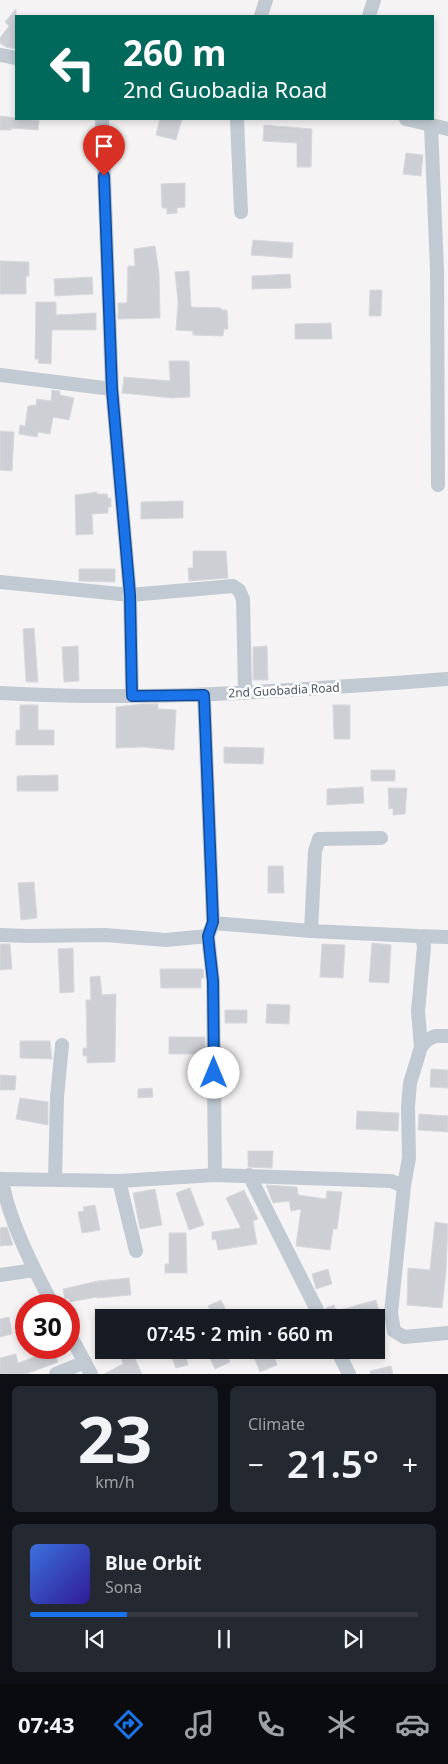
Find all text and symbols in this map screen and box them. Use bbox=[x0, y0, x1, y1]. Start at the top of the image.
text: 260 m bbox=[123, 29, 226, 76]
icon: left bbox=[40, 35, 105, 100]
text: 2nd Guobadia Road bbox=[123, 74, 327, 104]
pin bbox=[83, 125, 125, 176]
icon: arrive bbox=[90, 132, 118, 160]
street label: 2nd Guobadia Road bbox=[228, 679, 340, 701]
position arrow bbox=[187, 1046, 239, 1098]
speed limit sign: 30 bbox=[15, 1294, 80, 1359]
text: 07:45 · 2 min · 660 m bbox=[147, 1321, 333, 1347]
text: 23 bbox=[78, 1394, 152, 1482]
text: Climate bbox=[248, 1413, 305, 1435]
text: 21.5° bbox=[287, 1437, 379, 1489]
text: − bbox=[248, 1445, 264, 1483]
text: + bbox=[402, 1445, 418, 1483]
text: km/h bbox=[95, 1471, 135, 1493]
text: Blue Orbit bbox=[105, 1550, 201, 1576]
text: Sona bbox=[105, 1576, 142, 1598]
icon: previous bbox=[81, 1625, 109, 1653]
icon: pause bbox=[210, 1625, 238, 1653]
icon: next bbox=[339, 1625, 367, 1653]
icon: directions bbox=[111, 1707, 146, 1742]
icon: music bbox=[182, 1707, 217, 1742]
icon: phone bbox=[253, 1707, 288, 1742]
icon: climate bbox=[324, 1707, 359, 1742]
icon: car bbox=[395, 1707, 430, 1742]
text: 07:43 bbox=[18, 1709, 75, 1739]

